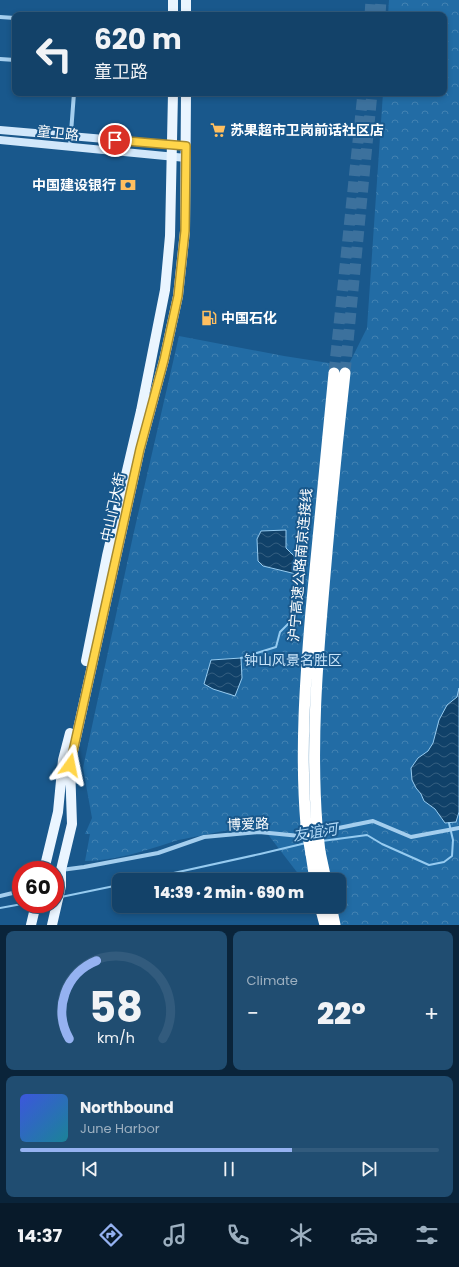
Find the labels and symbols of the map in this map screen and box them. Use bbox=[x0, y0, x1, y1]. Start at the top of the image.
place label: 苏果超市卫岗前话社区店 bbox=[230, 120, 384, 140]
street label: 童卫路 bbox=[36, 121, 80, 145]
supermarket icon: 苏果超市卫岗前话社区店 bbox=[209, 121, 227, 139]
pin bbox=[98, 123, 132, 157]
place label: 中国建设银行 bbox=[32, 175, 116, 195]
bank icon: 中国建设银行 bbox=[119, 176, 137, 194]
place label: 中国石化 bbox=[221, 308, 277, 328]
fuel station icon: 中国石化 bbox=[200, 309, 218, 327]
street label: 中山门大街 bbox=[96, 471, 130, 543]
street label: 沪宁高速公路南京连接线 bbox=[283, 487, 317, 643]
park label: 钟山风景名胜区 bbox=[244, 650, 342, 670]
position arrow bbox=[49, 744, 91, 786]
street label: 博爱路 bbox=[227, 813, 269, 835]
water label: 友谊河 bbox=[291, 818, 342, 846]
speed limit sign: 60 bbox=[12, 861, 64, 913]

